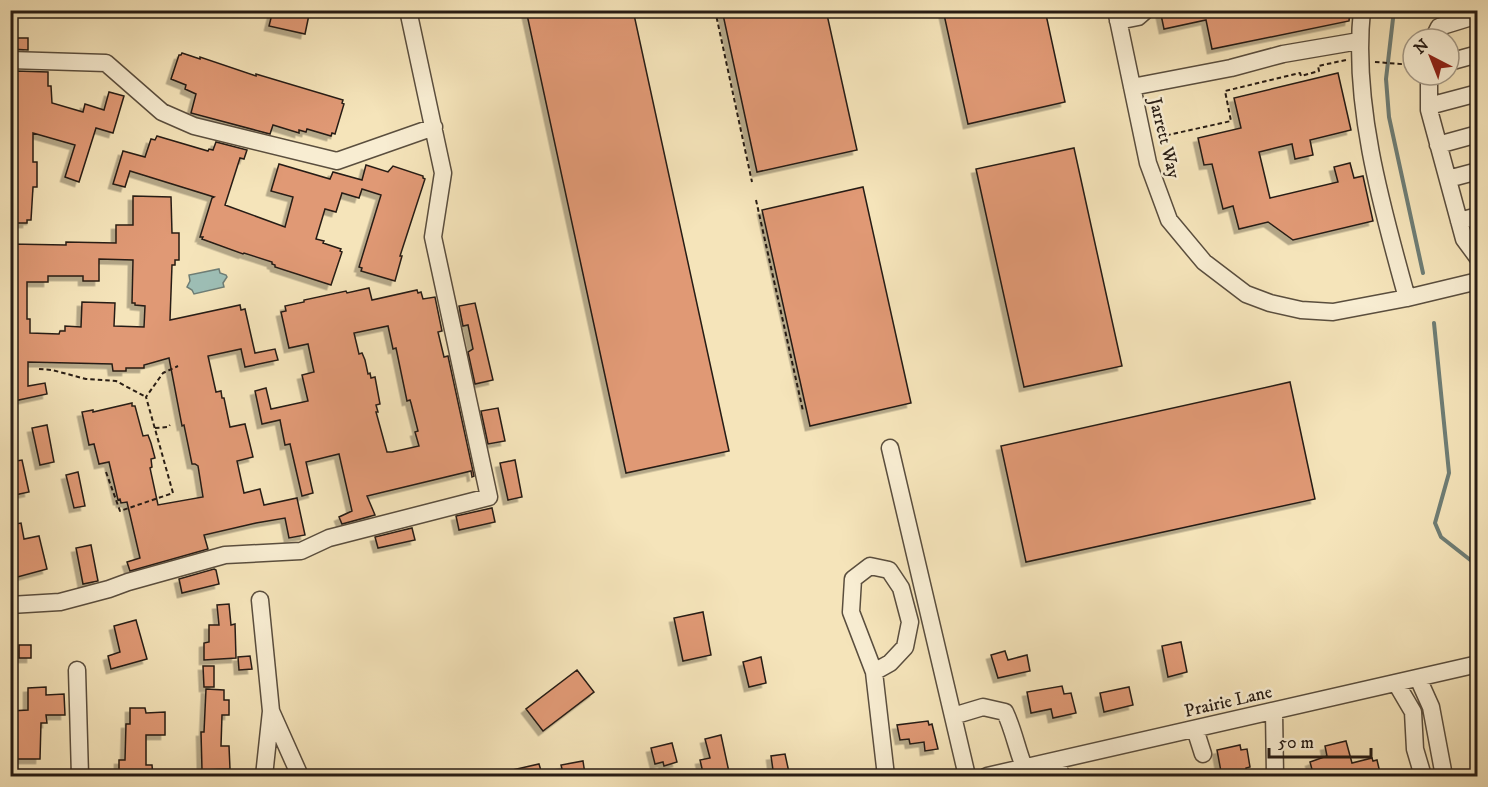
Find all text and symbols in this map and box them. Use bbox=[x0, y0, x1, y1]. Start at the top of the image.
north arrow bbox=[1401, 27, 1461, 87]
text: N bbox=[1410, 35, 1433, 58]
street label: Jarrett Way bbox=[1143, 94, 1185, 181]
street label: Prairie Lane bbox=[1182, 681, 1274, 723]
scale bar bbox=[1269, 721, 1371, 759]
text: 50 m bbox=[1278, 732, 1314, 754]

